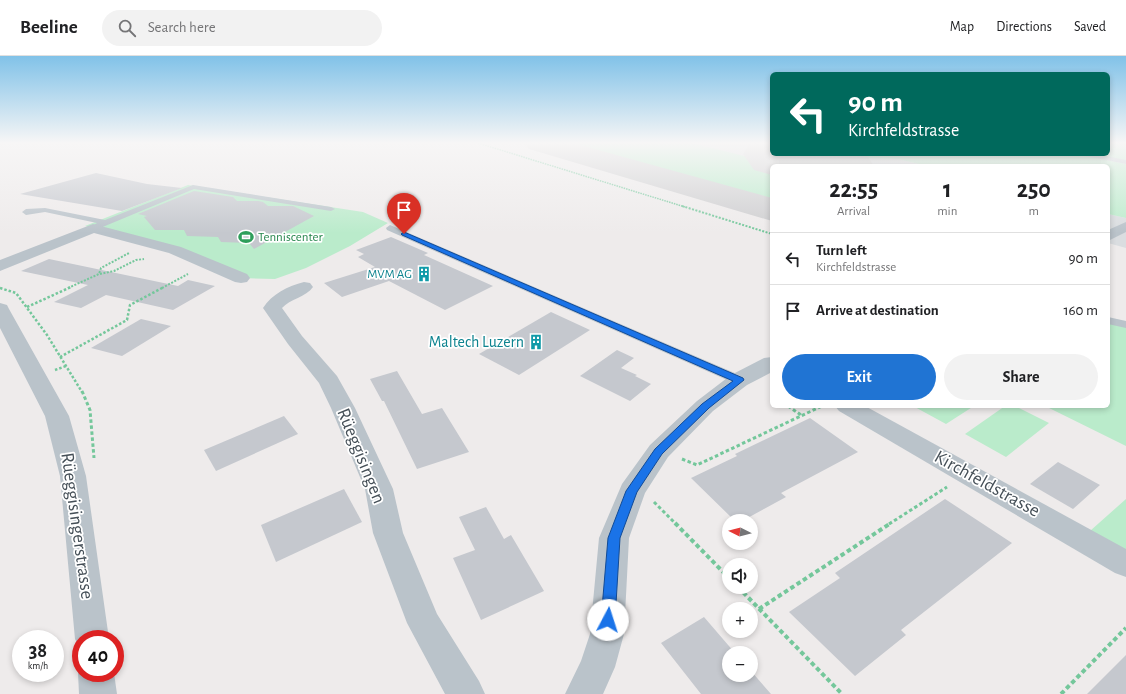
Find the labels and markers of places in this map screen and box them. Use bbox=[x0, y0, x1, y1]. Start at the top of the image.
pin bbox=[387, 193, 421, 234]
sports icon: Tenniscenter bbox=[237, 228, 255, 246]
place label: Tenniscenter bbox=[258, 231, 323, 244]
building icon: MVM AG bbox=[415, 265, 433, 283]
place label: MVM AG bbox=[367, 268, 412, 281]
building icon: Maltech Luzern bbox=[527, 333, 545, 351]
place label: Maltech Luzern bbox=[429, 334, 524, 350]

